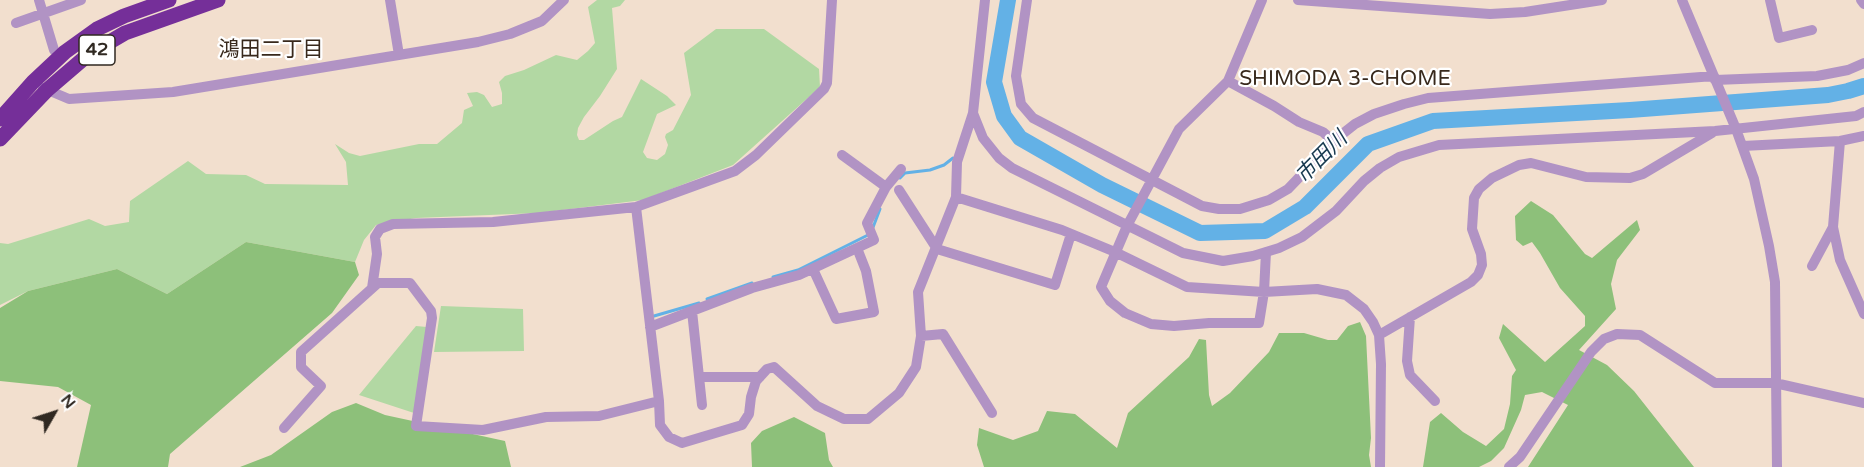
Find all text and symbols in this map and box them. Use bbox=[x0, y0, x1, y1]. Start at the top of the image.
road number: 42 bbox=[79, 35, 115, 65]
district label: 鴻田二丁目 bbox=[219, 37, 323, 63]
district label: SHIMODA 3-CHOME bbox=[1228, 66, 1462, 92]
water label: 市田川 bbox=[1291, 127, 1353, 189]
north arrow bbox=[24, 383, 84, 443]
text: N bbox=[56, 390, 80, 413]

